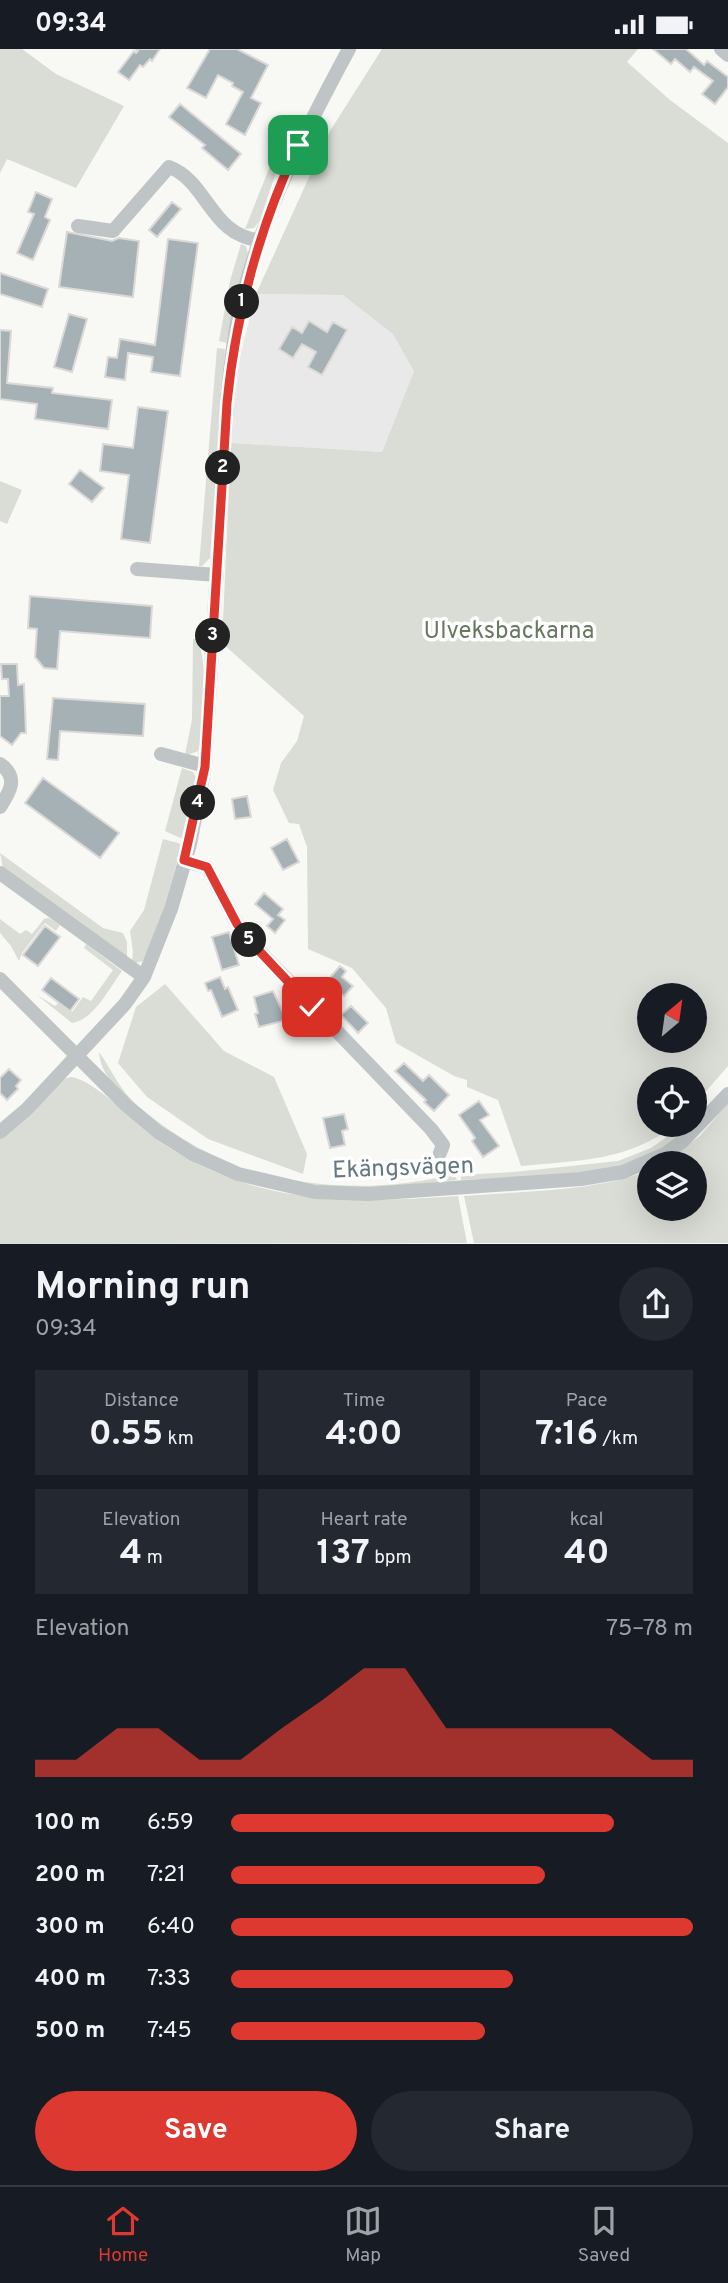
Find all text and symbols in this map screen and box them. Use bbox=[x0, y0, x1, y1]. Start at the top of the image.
text: 09:34 bbox=[35, 8, 107, 41]
pin bbox=[268, 115, 328, 175]
icon: arrive bbox=[279, 126, 317, 164]
pin: 1 bbox=[224, 285, 260, 319]
text: 1 bbox=[238, 289, 245, 313]
pin: 2 bbox=[206, 451, 241, 485]
text: 2 bbox=[217, 455, 228, 479]
park label: Ulveksbackarna bbox=[424, 617, 594, 647]
pin: 3 bbox=[196, 619, 230, 653]
text: 3 bbox=[207, 623, 218, 647]
pin: 4 bbox=[180, 785, 216, 821]
text: 4 bbox=[191, 790, 204, 814]
pin: 5 bbox=[232, 923, 266, 957]
text: 5 bbox=[243, 927, 254, 951]
pin bbox=[282, 977, 342, 1037]
north arrow bbox=[637, 983, 707, 1053]
map controls bbox=[637, 983, 707, 1221]
icon: check bbox=[293, 988, 331, 1026]
button: locate bbox=[637, 1067, 707, 1137]
button: layers bbox=[637, 1151, 707, 1221]
street label: Ekängsvägen bbox=[332, 1152, 474, 1186]
text: Morning run bbox=[35, 1264, 251, 1313]
button: share bbox=[619, 1267, 693, 1341]
text: 09:34 bbox=[35, 1315, 97, 1344]
text: Distance bbox=[104, 1389, 179, 1413]
text: Time bbox=[343, 1389, 385, 1413]
text: Pace bbox=[566, 1389, 608, 1413]
text: 0.55 bbox=[89, 1413, 163, 1457]
text: 4:00 bbox=[325, 1413, 403, 1457]
text: 7:16 bbox=[535, 1413, 598, 1457]
text: km bbox=[163, 1427, 194, 1451]
text: /km bbox=[598, 1427, 638, 1451]
text: Elevation bbox=[102, 1508, 180, 1532]
text: Heart rate bbox=[321, 1508, 407, 1532]
text: kcal bbox=[570, 1508, 604, 1532]
text: 4 bbox=[120, 1532, 142, 1576]
text: 137 bbox=[317, 1532, 370, 1576]
text: 40 bbox=[564, 1532, 609, 1576]
text: m bbox=[142, 1546, 163, 1570]
text: bpm bbox=[370, 1546, 411, 1570]
text: Elevation bbox=[35, 1615, 130, 1644]
text: 75–78 m bbox=[606, 1615, 693, 1644]
text: 100 m bbox=[35, 1809, 100, 1838]
text: 6:59 bbox=[147, 1809, 194, 1838]
text: 200 m bbox=[35, 1861, 105, 1890]
text: 7:21 bbox=[147, 1861, 186, 1890]
text: 300 m bbox=[35, 1913, 105, 1942]
text: 6:40 bbox=[147, 1913, 195, 1942]
text: 400 m bbox=[35, 1965, 106, 1994]
text: 7:33 bbox=[147, 1965, 191, 1994]
text: 500 m bbox=[35, 2017, 105, 2046]
text: 7:45 bbox=[147, 2017, 192, 2046]
button: Save bbox=[35, 2091, 357, 2171]
button: Share bbox=[371, 2091, 693, 2171]
tab: Home bbox=[98, 2202, 148, 2268]
tab: Map bbox=[344, 2202, 382, 2268]
tab: Saved bbox=[578, 2202, 630, 2268]

